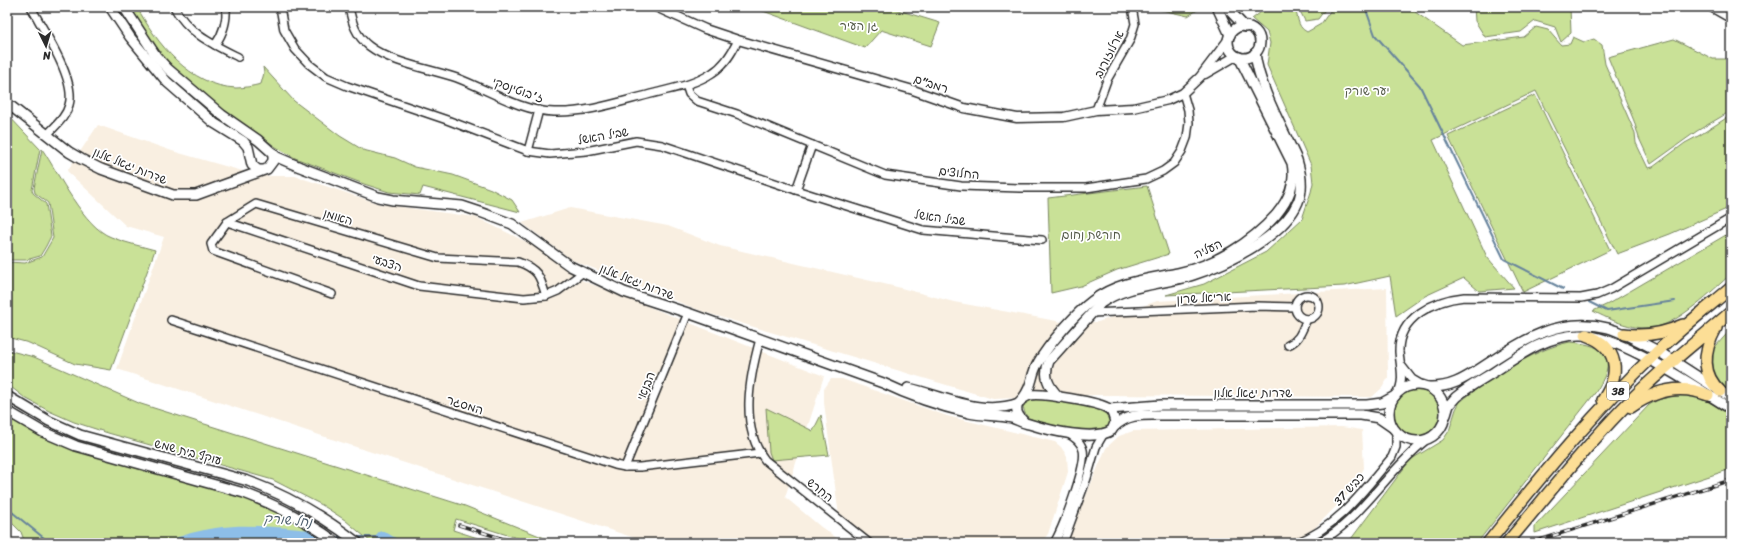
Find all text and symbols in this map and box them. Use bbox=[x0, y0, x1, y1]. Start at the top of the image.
park label: גן העיר bbox=[840, 15, 879, 37]
north arrow bbox=[26, 26, 66, 66]
street label: ארלוזורוב bbox=[1088, 26, 1131, 82]
text: N bbox=[42, 46, 52, 65]
street label: רמב"ם bbox=[911, 68, 951, 100]
street label: ז'בוטינסקי bbox=[489, 71, 547, 109]
park label: יער שורק bbox=[1344, 80, 1390, 102]
street label: שביל האשל bbox=[576, 121, 630, 151]
street label: שדרות יגאל אלון bbox=[89, 141, 171, 191]
street label: החלוצים bbox=[937, 160, 981, 186]
street label: האומן bbox=[320, 202, 356, 232]
street label: שביל האשל bbox=[913, 204, 967, 233]
park label: חורשת נחום bbox=[1061, 224, 1121, 246]
street label: העליה bbox=[1190, 233, 1226, 265]
street label: הצבעי bbox=[369, 248, 405, 278]
street label: שדרות יגאל אלון bbox=[596, 258, 678, 307]
street label: אריאל שרון bbox=[1176, 286, 1232, 310]
street label: הבנאי bbox=[630, 368, 662, 404]
street label: שדרות יגאל אלון bbox=[1214, 382, 1293, 404]
road number: 38 bbox=[1607, 382, 1629, 400]
street label: המסגר bbox=[444, 389, 486, 421]
street label: עוקף בית שמש bbox=[152, 432, 224, 472]
street label: כביש 37 bbox=[1328, 467, 1370, 511]
street label: החרש bbox=[802, 472, 838, 508]
water label: נחל שורק bbox=[263, 506, 314, 534]

